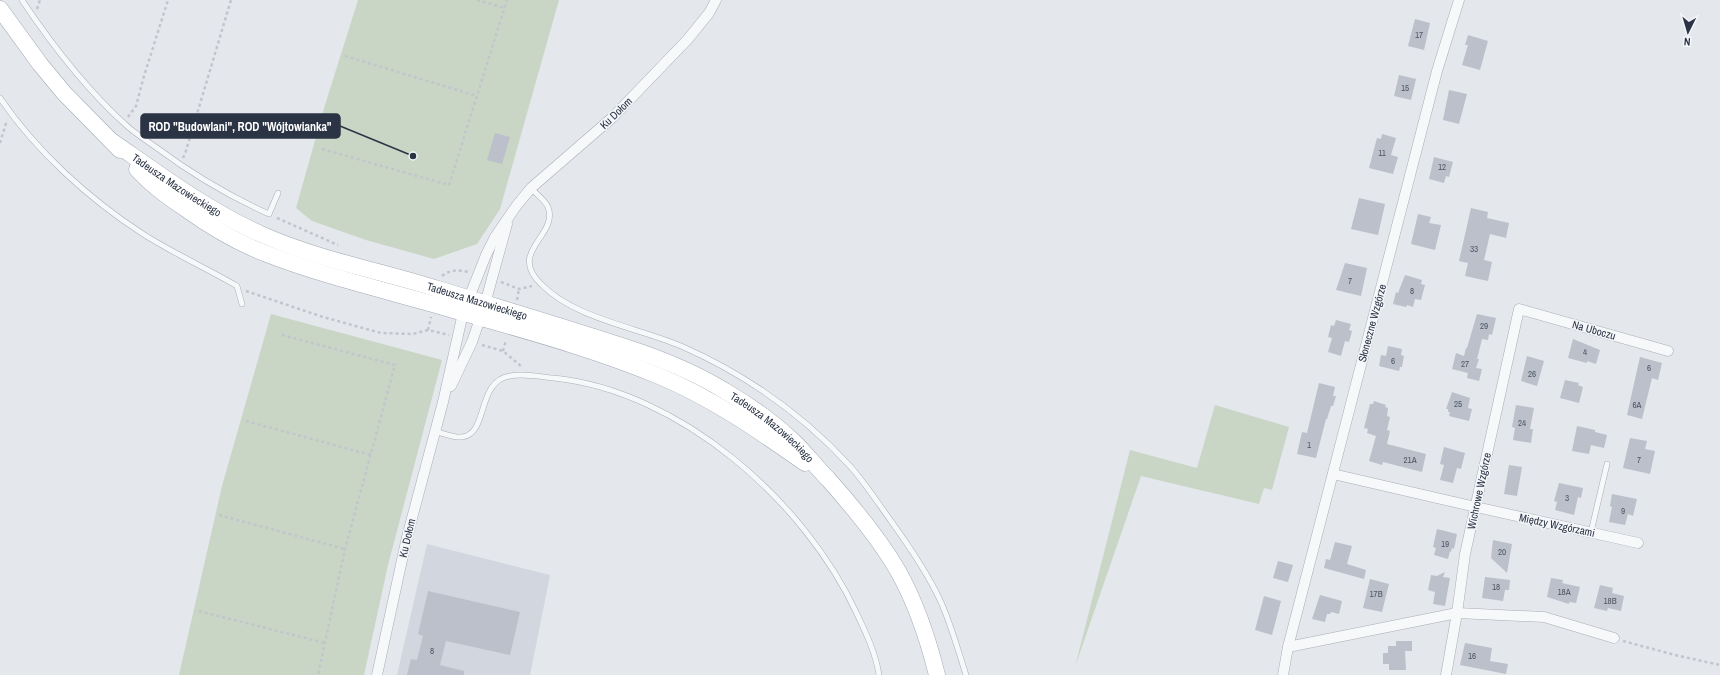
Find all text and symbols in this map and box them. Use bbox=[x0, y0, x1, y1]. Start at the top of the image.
north arrow bbox=[1668, 12, 1708, 52]
house number: 17 bbox=[1415, 29, 1423, 41]
text: N bbox=[1683, 35, 1691, 49]
house number: 15 bbox=[1401, 82, 1409, 94]
street label: Ku Dołom bbox=[597, 94, 635, 132]
callout: ROD "Budowlani", ROD "Wójtowianka" bbox=[141, 114, 340, 138]
text: ROD "Budowlani", ROD "Wójtowianka" bbox=[148, 119, 332, 135]
house number: 11 bbox=[1378, 147, 1386, 159]
street label: Tadeusza Mazowieckiego bbox=[129, 151, 224, 220]
house number: 12 bbox=[1438, 161, 1446, 173]
house number: 33 bbox=[1470, 243, 1478, 255]
house number: 7 bbox=[1348, 275, 1352, 287]
street label: Tadeusza Mazowieckiego bbox=[425, 279, 529, 323]
street label: Słoneczne Wzgórze bbox=[1355, 282, 1389, 364]
house number: 8 bbox=[1410, 285, 1414, 297]
street label: Na Uboczu bbox=[1571, 317, 1617, 343]
house number: 29 bbox=[1480, 320, 1488, 332]
house number: 4 bbox=[1583, 346, 1587, 358]
house number: 6 bbox=[1391, 355, 1395, 367]
house number: 27 bbox=[1461, 358, 1469, 370]
house number: 6 bbox=[1647, 362, 1651, 374]
house number: 26 bbox=[1528, 368, 1536, 380]
street label: Tadeusza Mazowieckiego bbox=[728, 389, 817, 465]
house number: 25 bbox=[1454, 398, 1462, 410]
house number: 6A bbox=[1632, 399, 1642, 411]
house number: 24 bbox=[1518, 417, 1526, 429]
house number: 1 bbox=[1307, 439, 1311, 451]
street label: Wichrowe Wzgórze bbox=[1464, 451, 1494, 531]
house number: 21A bbox=[1403, 454, 1417, 466]
house number: 7 bbox=[1637, 454, 1641, 466]
house number: 3 bbox=[1565, 492, 1569, 504]
house number: 9 bbox=[1621, 505, 1625, 517]
street label: Między Wzgórzami bbox=[1518, 510, 1596, 540]
street label: Ku Dołom bbox=[396, 517, 418, 559]
house number: 19 bbox=[1441, 538, 1449, 550]
house number: 20 bbox=[1498, 546, 1506, 558]
house number: 18 bbox=[1492, 581, 1500, 593]
house number: 18A bbox=[1557, 586, 1571, 598]
house number: 17B bbox=[1369, 588, 1383, 600]
house number: 18B bbox=[1603, 595, 1617, 607]
house number: 8 bbox=[430, 645, 434, 657]
house number: 16 bbox=[1468, 650, 1476, 662]

